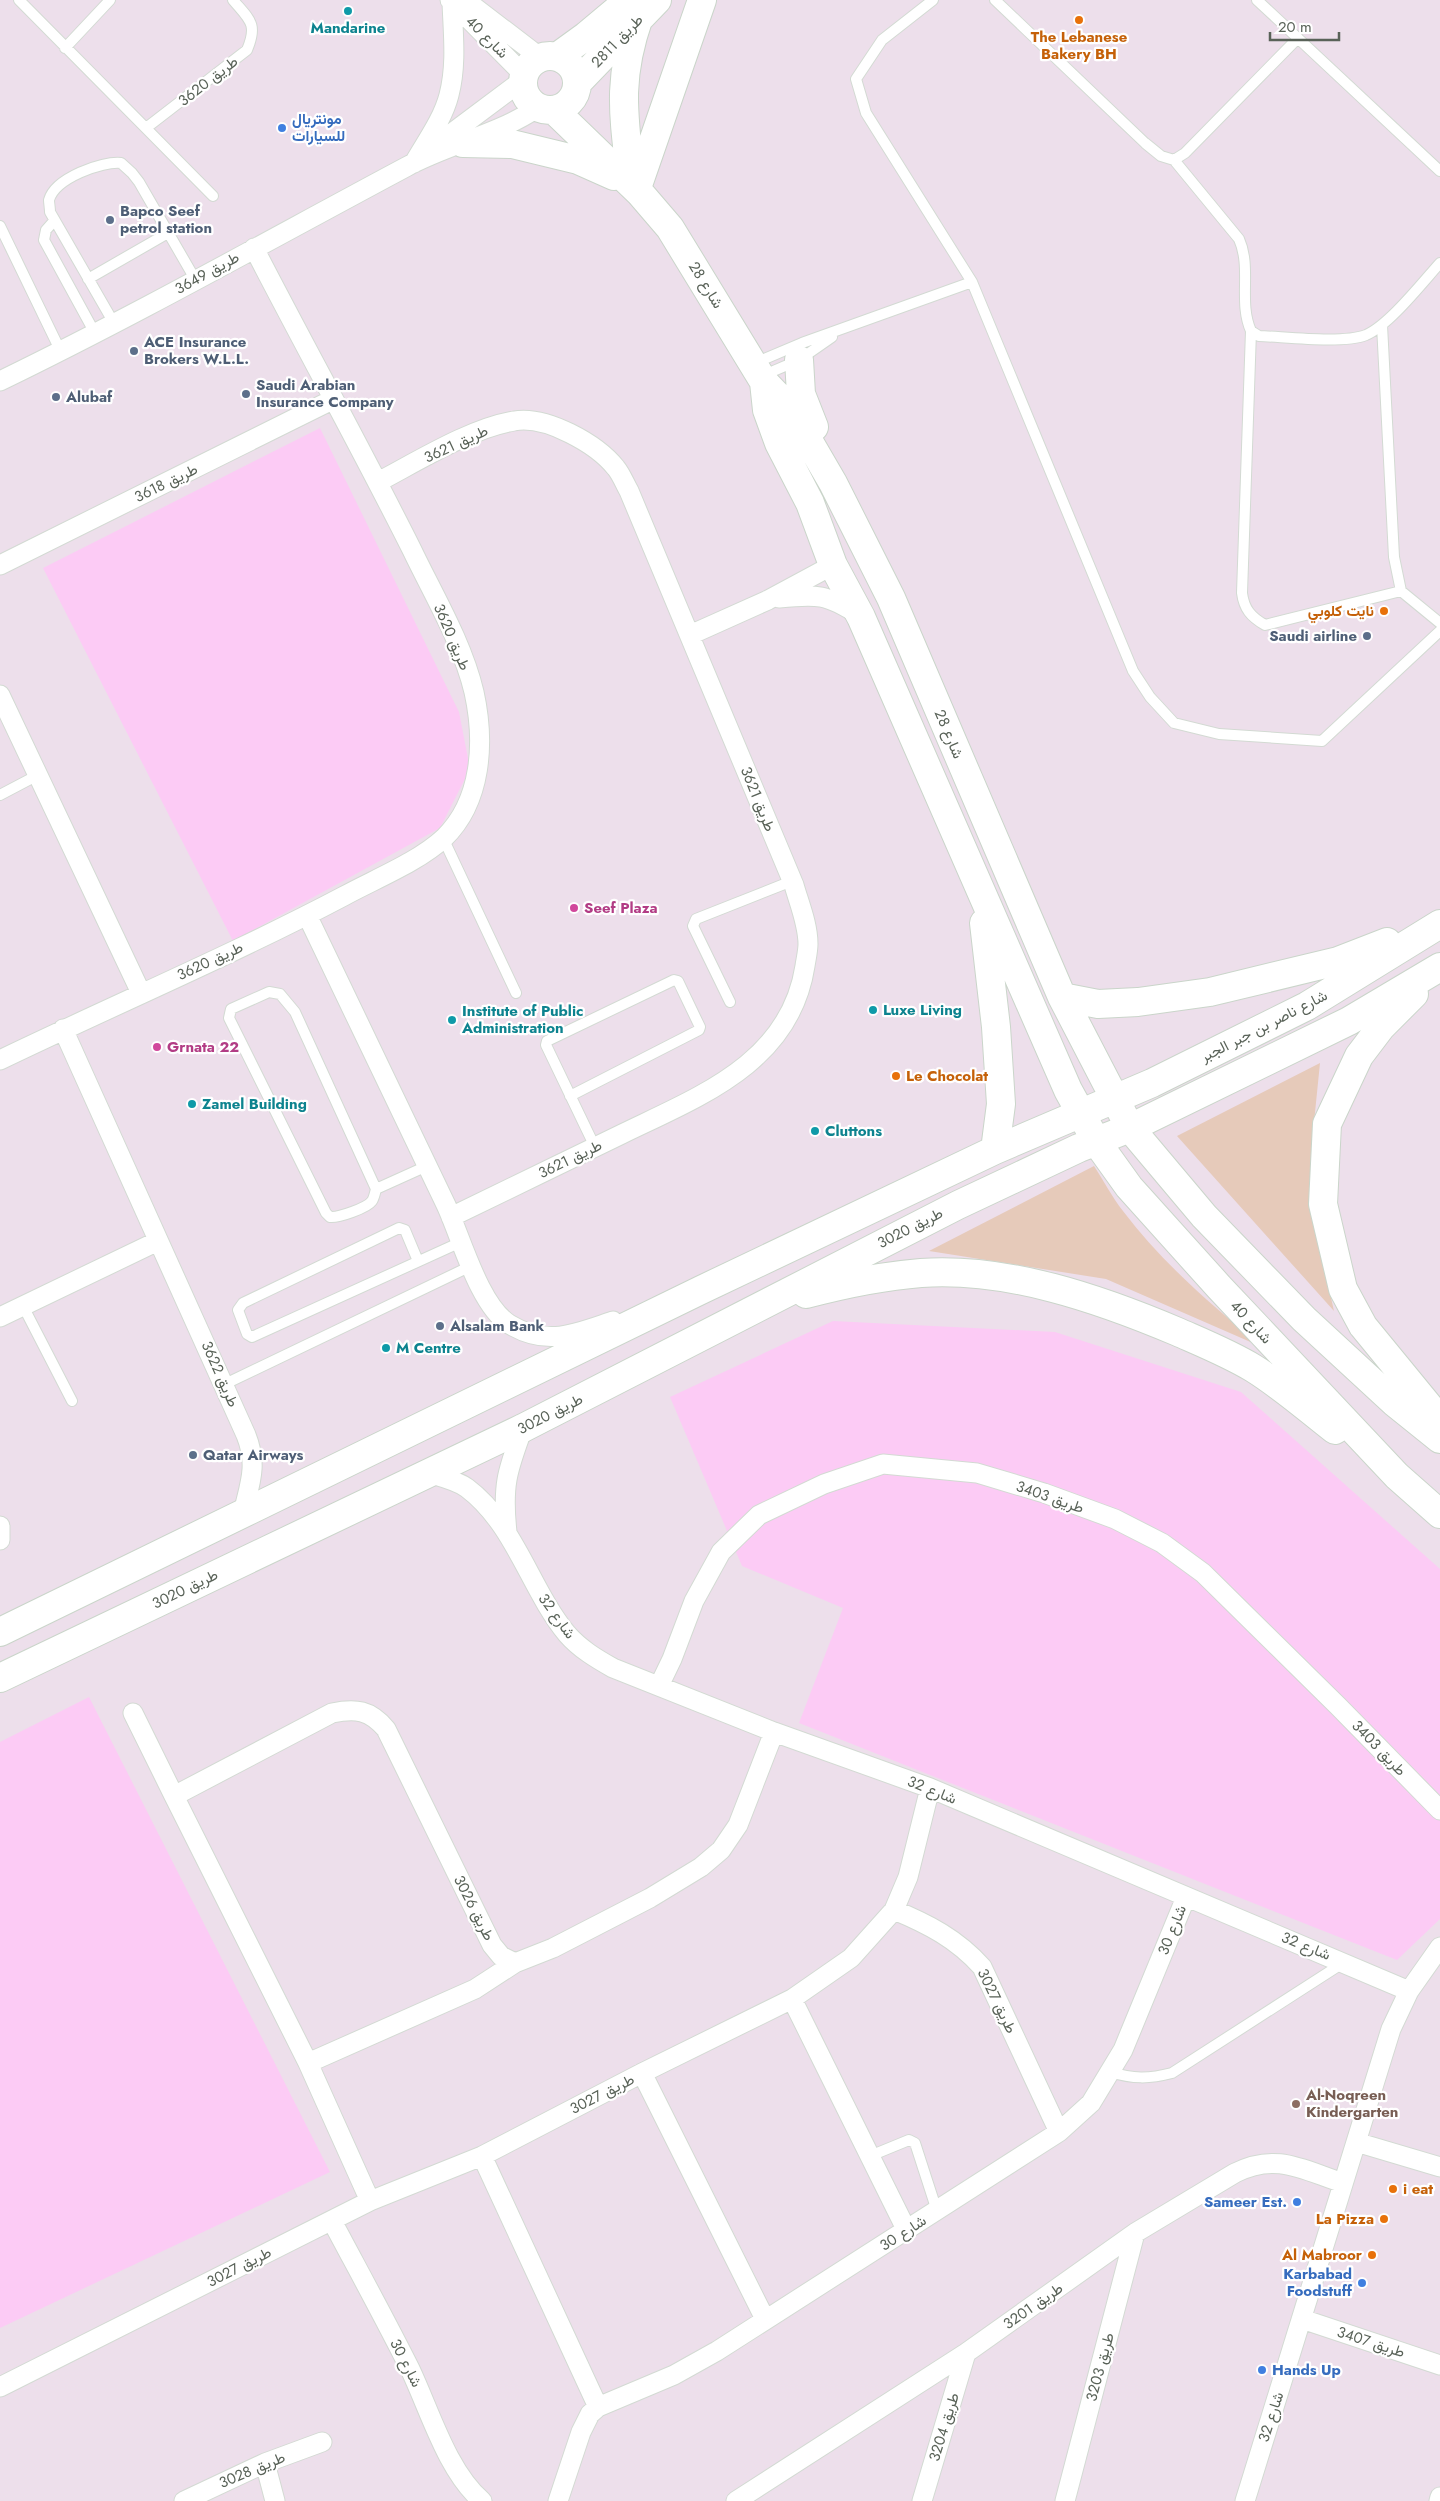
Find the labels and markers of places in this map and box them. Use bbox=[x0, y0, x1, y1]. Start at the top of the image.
marker: Mandarine bbox=[342, 5, 354, 17]
marker: The Lebanese Bakery BH bbox=[1073, 14, 1085, 26]
place label: Mandarine bbox=[311, 17, 386, 39]
place label: The Lebanese Bakery BH bbox=[1031, 26, 1128, 65]
place label: مونتريال للسيارات bbox=[292, 108, 345, 147]
marker: مونتريال للسيارات bbox=[276, 122, 288, 134]
place label: Bapco Seef petrol station bbox=[120, 200, 212, 239]
marker: Bapco Seef petrol station bbox=[104, 214, 116, 226]
place label: ACE Insurance Brokers W.L.L. bbox=[143, 331, 249, 370]
marker: ACE Insurance Brokers W.L.L. bbox=[128, 345, 140, 357]
place label: Saudi Arabian Insurance Company bbox=[256, 374, 394, 413]
place label: Alubaf bbox=[65, 386, 113, 408]
marker: Saudi Arabian Insurance Company bbox=[240, 388, 252, 400]
marker: Alubaf bbox=[50, 391, 62, 403]
place label: نايت كلوبي bbox=[1308, 600, 1374, 624]
marker: نايت كلوبي bbox=[1378, 605, 1390, 617]
place label: Saudi airline bbox=[1269, 625, 1357, 647]
marker: Saudi airline bbox=[1361, 630, 1373, 642]
place label: Seef Plaza bbox=[584, 897, 658, 919]
marker: Seef Plaza bbox=[568, 902, 580, 914]
place label: Luxe Living bbox=[883, 999, 962, 1021]
place label: Institute of Public Administration bbox=[461, 1000, 583, 1039]
marker: Luxe Living bbox=[867, 1004, 879, 1016]
marker: Institute of Public Administration bbox=[446, 1014, 458, 1026]
place label: Grnata 22 bbox=[167, 1036, 239, 1058]
marker: Grnata 22 bbox=[151, 1041, 163, 1053]
place label: Le Chocolat bbox=[906, 1065, 988, 1087]
marker: Le Chocolat bbox=[890, 1070, 902, 1082]
place label: Zamel Building bbox=[202, 1093, 307, 1115]
marker: Zamel Building bbox=[186, 1098, 198, 1110]
place label: Cluttons bbox=[825, 1120, 882, 1142]
marker: Cluttons bbox=[809, 1125, 821, 1137]
place label: Alsalam Bank bbox=[449, 1315, 545, 1337]
marker: Alsalam Bank bbox=[434, 1320, 446, 1332]
place label: M Centre bbox=[396, 1337, 461, 1359]
marker: M Centre bbox=[380, 1342, 392, 1354]
place label: Qatar Airways bbox=[203, 1444, 304, 1466]
marker: Qatar Airways bbox=[187, 1449, 199, 1461]
place label: Al-Noqreen Kindergarten bbox=[1305, 2084, 1398, 2123]
marker: Al-Noqreen Kindergarten bbox=[1290, 2098, 1302, 2110]
place label: i eat bbox=[1403, 2178, 1433, 2200]
marker: i eat bbox=[1387, 2183, 1399, 2195]
place label: Sameer Est. bbox=[1204, 2191, 1287, 2213]
marker: Sameer Est. bbox=[1291, 2196, 1303, 2208]
place label: La Pizza bbox=[1316, 2208, 1374, 2230]
marker: La Pizza bbox=[1378, 2213, 1390, 2225]
place label: Al Mabroor bbox=[1281, 2244, 1363, 2266]
marker: Al Mabroor bbox=[1366, 2249, 1378, 2261]
place label: Karbabad Foodstuff bbox=[1283, 2263, 1353, 2302]
marker: Karbabad Foodstuff bbox=[1356, 2277, 1368, 2289]
place label: Hands Up bbox=[1272, 2359, 1341, 2381]
marker: Hands Up bbox=[1256, 2364, 1268, 2376]

